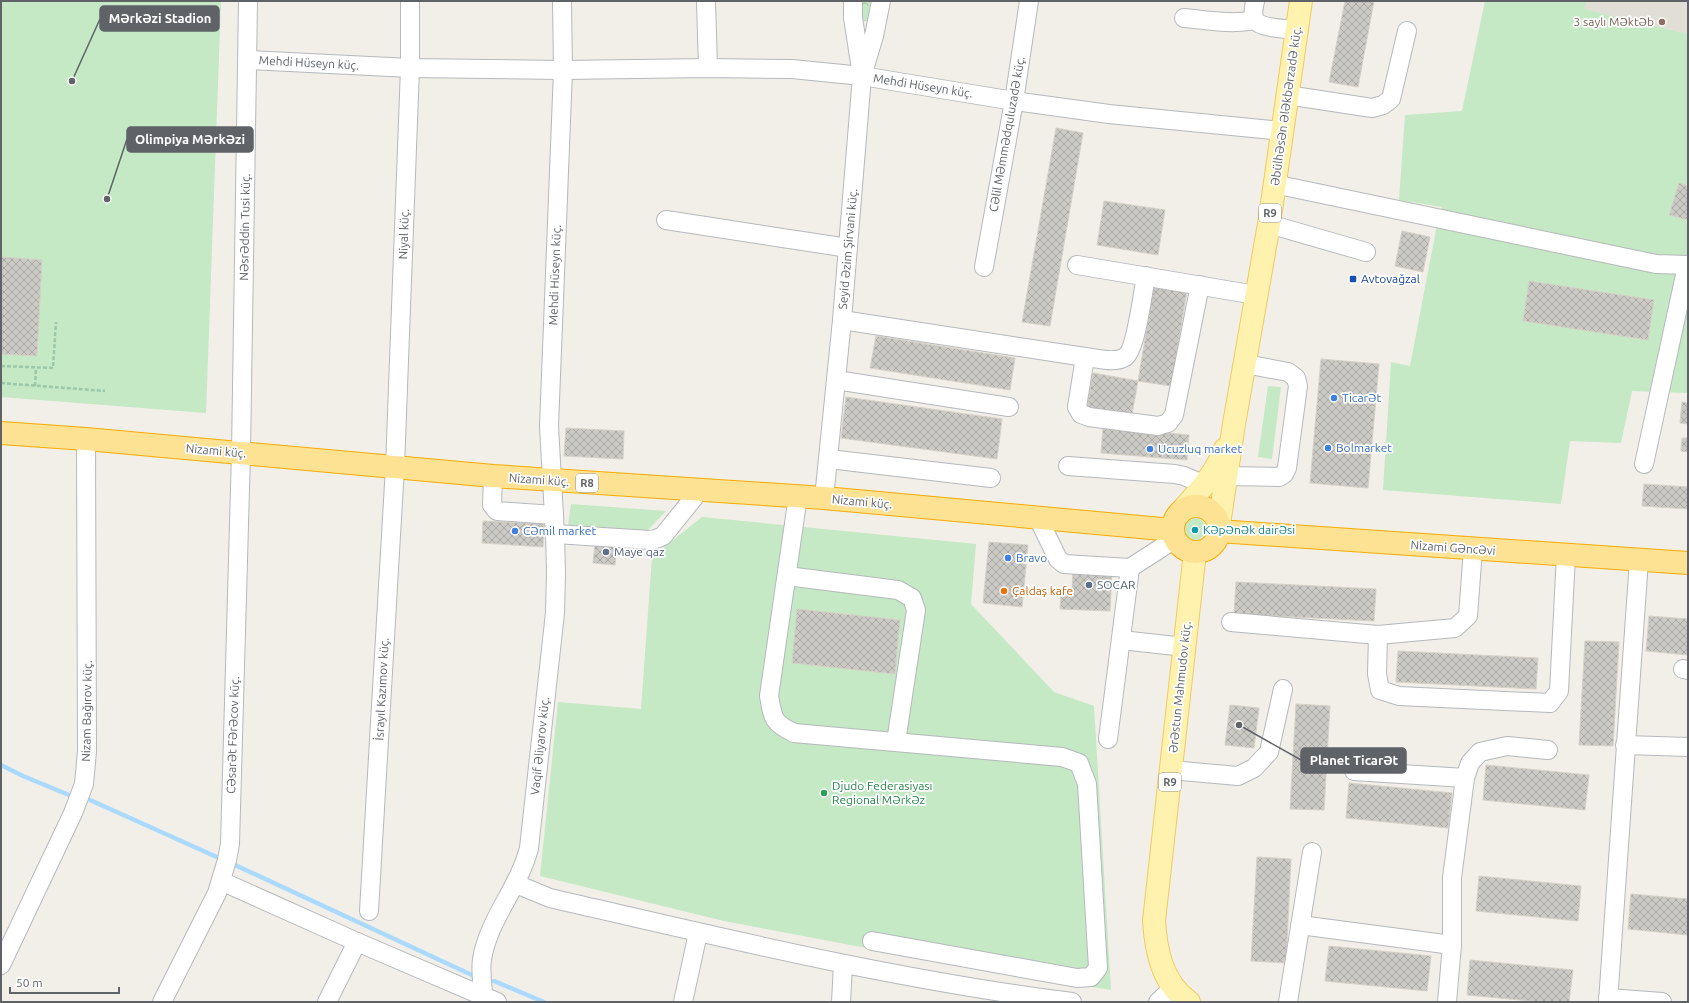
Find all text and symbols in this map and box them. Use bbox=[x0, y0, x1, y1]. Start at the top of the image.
callout: Mərkəzi Stadion bbox=[100, 6, 219, 31]
text: Mərkəzi Stadion bbox=[109, 11, 211, 25]
place label: 3 saylı Məktəb bbox=[1574, 15, 1654, 28]
marker: 3 saylı Məktəb bbox=[1657, 17, 1667, 27]
street label: Əbülhəsən Ələkbərzadə küç. bbox=[1268, 25, 1303, 187]
street label: Mehdi Hüseyn küç. bbox=[258, 53, 360, 72]
street label: Cəlil Məmmədquluzadə küç. bbox=[986, 55, 1027, 213]
street label: Mehdi Hüseyn küç. bbox=[872, 71, 974, 100]
callout: Olimpiya Mərkəzi bbox=[127, 127, 253, 152]
text: Olimpiya Mərkəzi bbox=[135, 132, 245, 146]
street label: Nəsrəddin Tusi küç. bbox=[237, 173, 252, 281]
street label: Seyid Əzim Şirvani küç. bbox=[836, 188, 859, 310]
road number: R9 bbox=[1259, 204, 1281, 222]
street label: Niyal küç. bbox=[396, 208, 411, 260]
street label: Mehdi Hüseyn küç. bbox=[546, 224, 563, 325]
place label: Avtovağzal bbox=[1361, 272, 1420, 285]
marker: Avtovağzal bbox=[1348, 274, 1358, 284]
place label: Ticarət bbox=[1342, 391, 1381, 404]
marker: Ticarət bbox=[1329, 393, 1339, 403]
street label: Nizami küç. bbox=[185, 441, 247, 460]
place label: Bolmarket bbox=[1336, 441, 1392, 454]
place label: Ucuzluq market bbox=[1158, 442, 1242, 455]
marker: Bolmarket bbox=[1323, 443, 1333, 453]
marker: Ucuzluq market bbox=[1145, 444, 1155, 454]
street label: Nizami küç. bbox=[508, 471, 570, 488]
road number: R8 bbox=[576, 474, 598, 492]
street label: Nizami küç. bbox=[831, 492, 893, 511]
place label: Kəpənək dairəsi bbox=[1203, 523, 1295, 536]
place label: Cəmil market bbox=[523, 524, 596, 537]
marker: Kəpənək dairəsi bbox=[1190, 525, 1200, 535]
marker: Cəmil market bbox=[510, 526, 520, 536]
street label: Nizami Gəncəvi bbox=[1410, 538, 1496, 557]
place label: Maye qaz bbox=[614, 545, 665, 558]
marker: Maye qaz bbox=[601, 547, 611, 557]
place label: Bravo bbox=[1016, 551, 1047, 564]
marker: Bravo bbox=[1003, 553, 1013, 563]
place label: SOCAR bbox=[1097, 578, 1136, 591]
marker: SOCAR bbox=[1084, 580, 1094, 590]
place label: Çaldaş kafe bbox=[1012, 584, 1073, 597]
marker: Çaldaş kafe bbox=[999, 586, 1009, 596]
street label: Ərəstun Mahmudov küç. bbox=[1166, 620, 1193, 754]
street label: İsrayıl Kazımov küç. bbox=[372, 637, 391, 741]
street label: Nizam Bağırov küç. bbox=[79, 660, 94, 762]
street label: Cəsarət Fərəcov küç. bbox=[224, 676, 241, 794]
street label: Vaqif Əliyarov küç. bbox=[528, 696, 551, 796]
callout: Planet Ticarət bbox=[1301, 748, 1406, 773]
text: Planet Ticarət bbox=[1310, 753, 1399, 767]
road number: R9 bbox=[1159, 773, 1181, 791]
place label: Djudo Federasiyası Regional Mərkəz bbox=[832, 779, 932, 806]
marker: Djudo Federasiyası Regional Mərkəz bbox=[819, 788, 829, 798]
scale bar bbox=[10, 969, 119, 995]
text: 50 m bbox=[16, 976, 43, 989]

